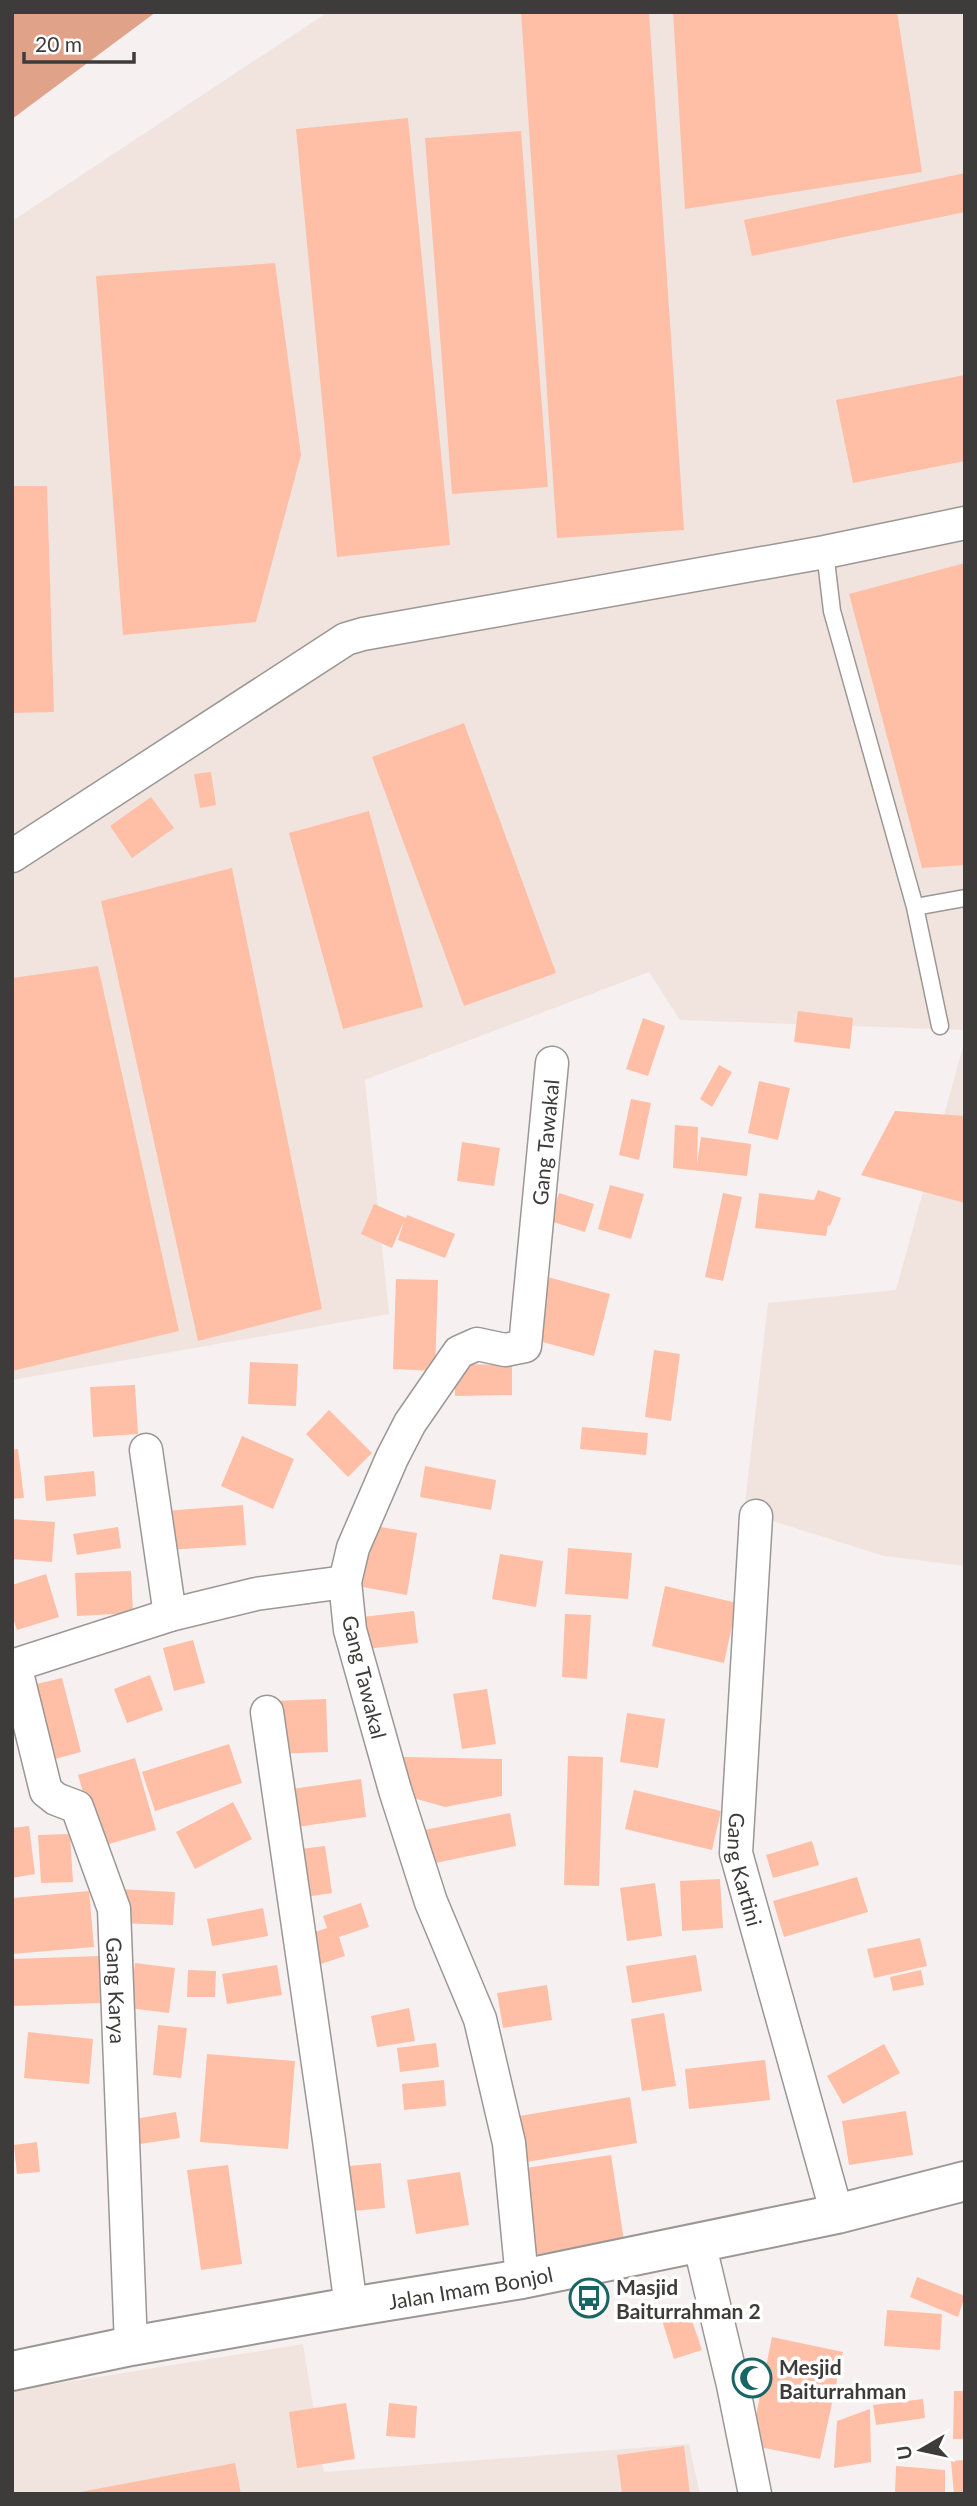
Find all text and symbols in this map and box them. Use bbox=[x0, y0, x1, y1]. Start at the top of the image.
scale bar bbox=[24, 21, 135, 65]
text: 20 m bbox=[35, 31, 82, 56]
street label: Gang Tawakal bbox=[526, 1078, 563, 1206]
street label: Gang Tawakal bbox=[338, 1613, 392, 1741]
street label: Gang Kartini bbox=[723, 1812, 768, 1929]
street label: Gang Karya bbox=[103, 1937, 132, 2044]
street label: Jalan Imam Bonjol bbox=[386, 2261, 555, 2313]
place label: Masjid Baiturrahman 2 bbox=[616, 2274, 761, 2323]
bus stop icon: Masjid Baiturrahman 2 bbox=[568, 2277, 610, 2319]
place label: Mesjid Baiturrahman bbox=[779, 2354, 906, 2403]
mosque icon: Mesjid Baiturrahman bbox=[731, 2357, 773, 2399]
north arrow bbox=[886, 2415, 956, 2485]
text: U bbox=[891, 2444, 916, 2462]

